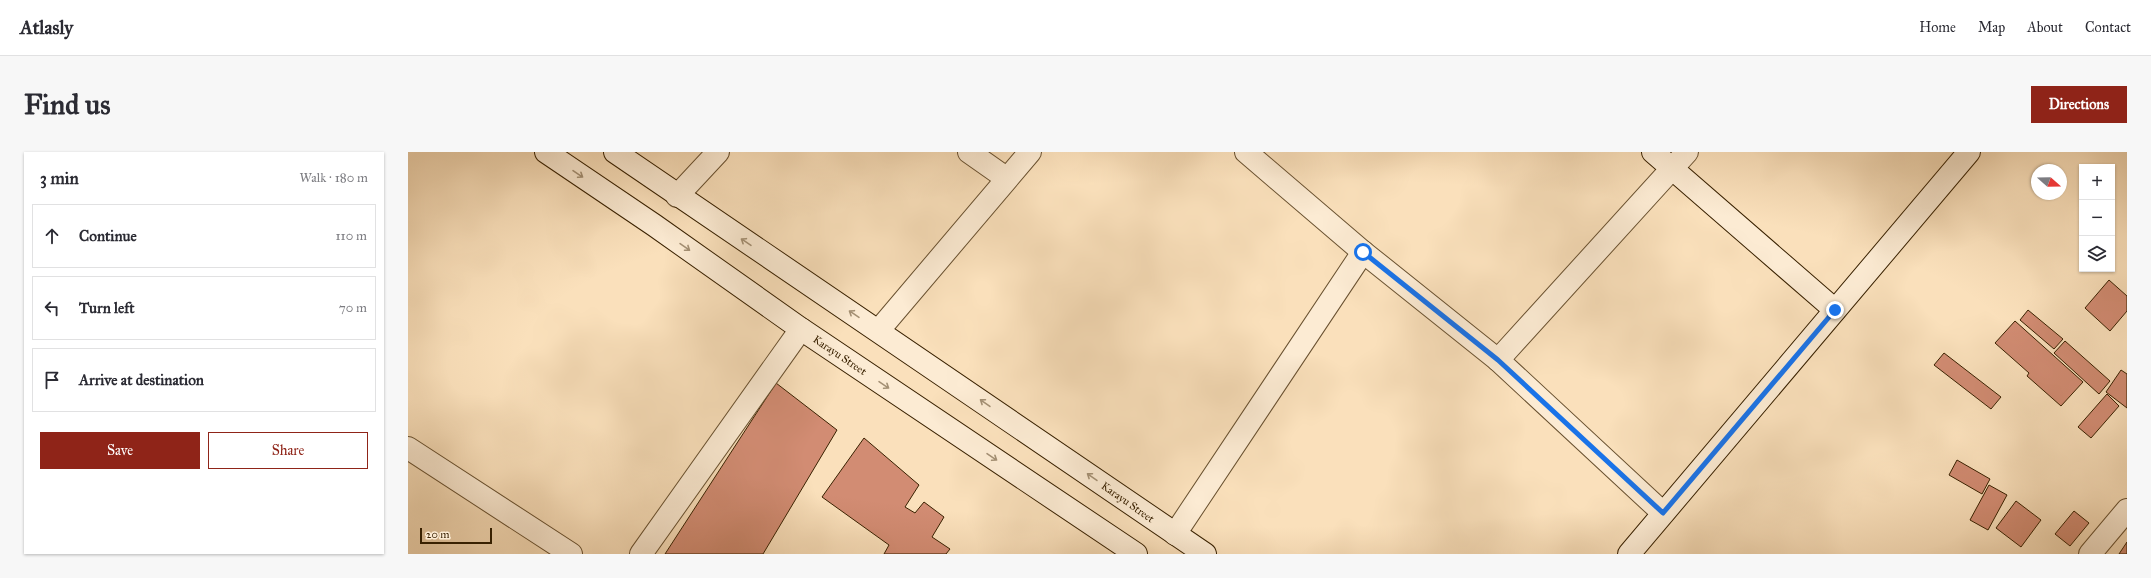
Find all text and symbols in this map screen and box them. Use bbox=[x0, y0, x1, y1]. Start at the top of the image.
text: Atlasly bbox=[20, 16, 73, 39]
text: Home bbox=[1919, 19, 1956, 36]
text: Map bbox=[1978, 19, 2005, 36]
text: About bbox=[2027, 19, 2063, 36]
text: Contact bbox=[2085, 19, 2131, 36]
button: Directions bbox=[2031, 86, 2127, 123]
text: Find us bbox=[24, 87, 110, 122]
north arrow bbox=[2031, 164, 2067, 200]
map controls bbox=[2079, 164, 2115, 272]
button: + bbox=[2079, 164, 2115, 200]
text: 3 min bbox=[40, 168, 79, 189]
text: Walk · 180 m bbox=[299, 170, 368, 186]
one-way arrow bbox=[572, 170, 583, 178]
button: − bbox=[2079, 200, 2115, 236]
icon: ahead bbox=[41, 225, 63, 247]
text: Continue bbox=[79, 227, 137, 245]
text: 110 m bbox=[335, 228, 367, 244]
button: layers bbox=[2079, 236, 2115, 272]
one-way arrow bbox=[741, 238, 752, 246]
one-way arrow bbox=[680, 243, 691, 251]
route start bbox=[1354, 243, 1372, 261]
icon: left bbox=[41, 297, 63, 319]
text: Turn left bbox=[79, 299, 135, 317]
text: 70 m bbox=[339, 300, 367, 316]
route end bbox=[1826, 301, 1844, 319]
one-way arrow bbox=[849, 310, 860, 318]
street label: Karayu Street bbox=[810, 333, 869, 378]
icon: arrive bbox=[41, 369, 63, 391]
text: Arrive at destination bbox=[79, 371, 204, 389]
one-way arrow bbox=[878, 381, 889, 389]
one-way arrow bbox=[980, 399, 991, 407]
button: Save bbox=[40, 432, 200, 469]
button: Share bbox=[208, 432, 368, 469]
one-way arrow bbox=[986, 453, 997, 461]
one-way arrow bbox=[1087, 473, 1098, 481]
street label: Karayu Street bbox=[1099, 479, 1157, 526]
scale bar bbox=[420, 526, 492, 545]
text: 20 m bbox=[426, 528, 449, 541]

